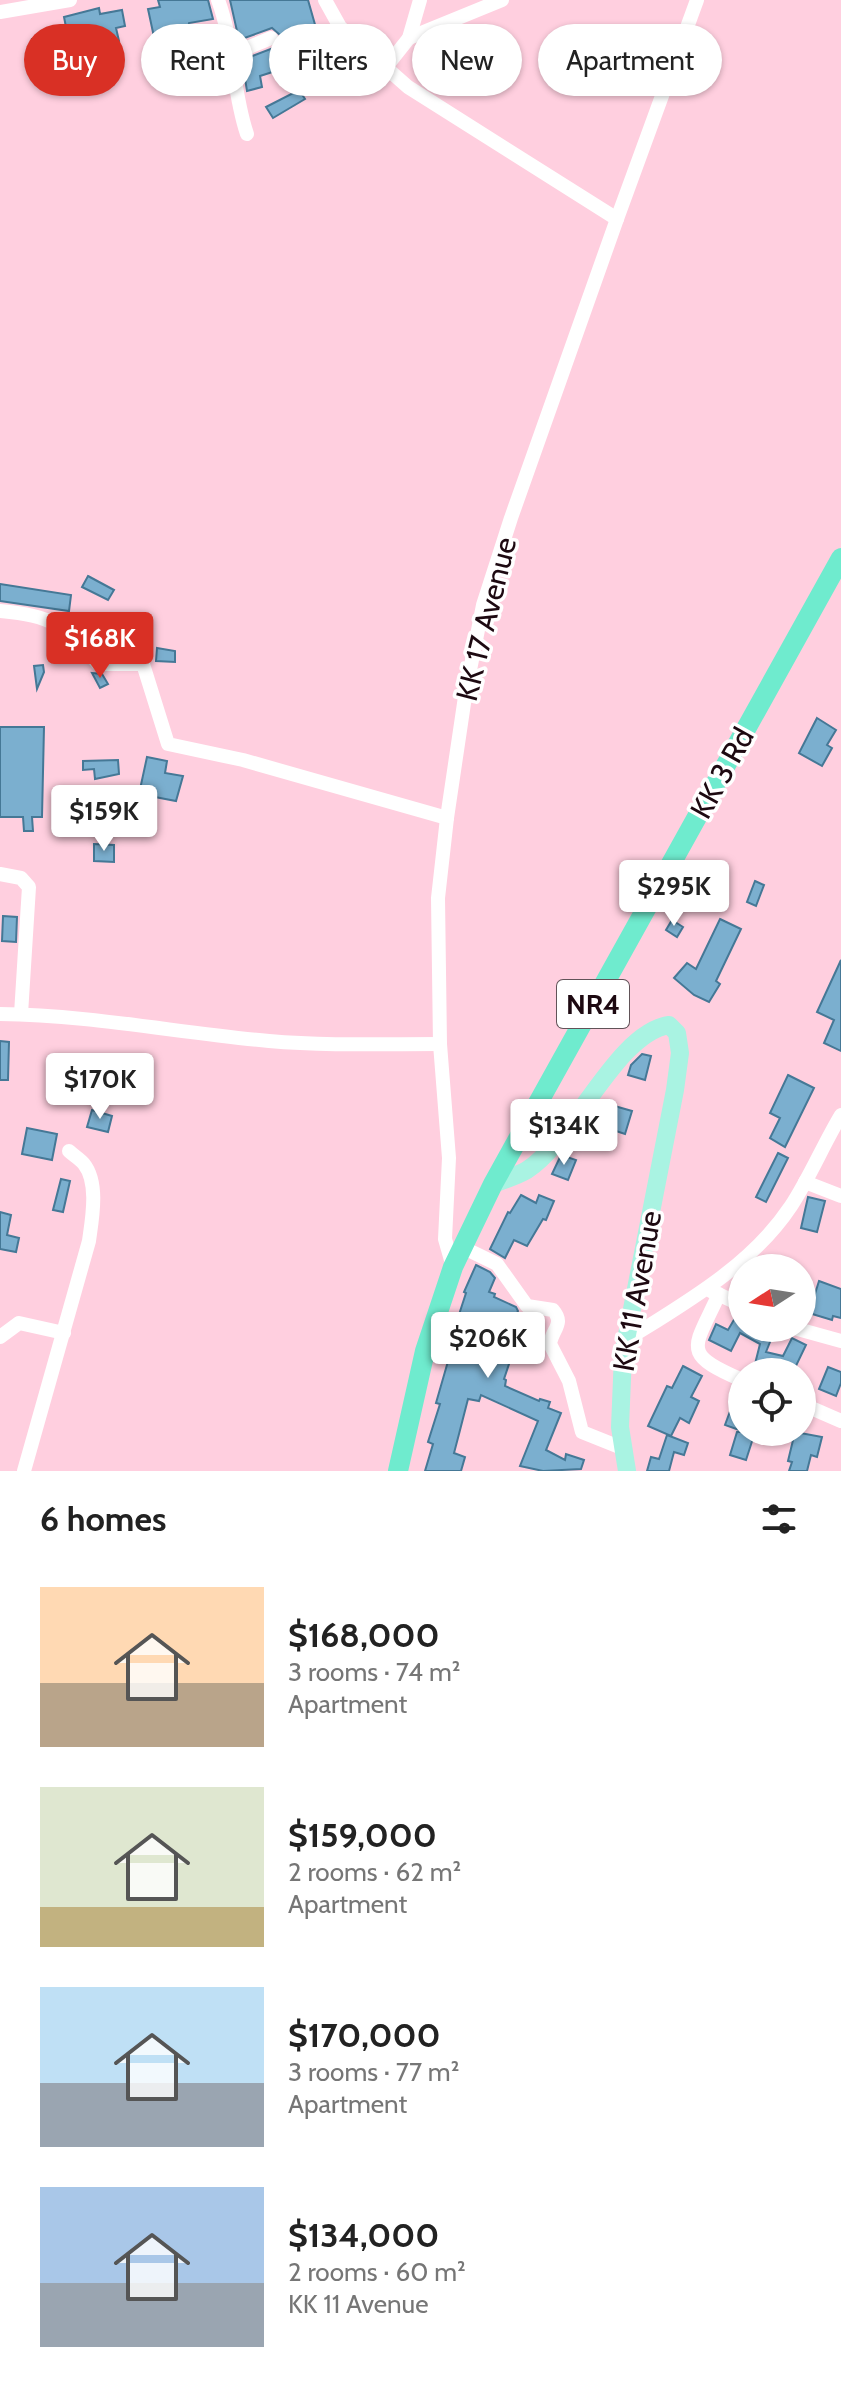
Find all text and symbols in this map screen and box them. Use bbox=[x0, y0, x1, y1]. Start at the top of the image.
chip: Buy bbox=[24, 24, 125, 96]
chip: Rent bbox=[141, 24, 253, 96]
chip: Filters bbox=[269, 24, 396, 96]
chip: New bbox=[412, 24, 522, 96]
chip: Apartment bbox=[538, 24, 722, 96]
street label: KK 17 Avenue bbox=[448, 533, 524, 705]
pin: $168K bbox=[44, 612, 156, 680]
text: $168K bbox=[64, 622, 136, 654]
street label: KK 3 Rd bbox=[682, 721, 762, 825]
pin: $159K bbox=[48, 785, 160, 853]
text: $159K bbox=[69, 795, 139, 827]
pin: $295K bbox=[618, 860, 730, 928]
text: $295K bbox=[637, 870, 711, 902]
road number: NR4 bbox=[557, 980, 629, 1028]
pin: $170K bbox=[44, 1053, 156, 1121]
text: $170K bbox=[64, 1063, 136, 1095]
pin: $134K bbox=[508, 1099, 620, 1167]
text: $134K bbox=[528, 1109, 600, 1141]
street label: KK 11 Avenue bbox=[605, 1208, 669, 1374]
north arrow bbox=[728, 1254, 816, 1342]
map controls bbox=[728, 1254, 816, 1446]
pin: $206K bbox=[432, 1312, 544, 1380]
text: $206K bbox=[449, 1322, 527, 1354]
button: locate bbox=[728, 1358, 816, 1446]
icon: filters bbox=[757, 1497, 801, 1541]
text: 6 homes bbox=[40, 1498, 166, 1540]
text: $168,000 bbox=[288, 1614, 440, 1656]
icon: home bbox=[104, 1619, 200, 1715]
text: 3 rooms · 74 m² bbox=[288, 1656, 460, 1688]
text: Apartment bbox=[288, 1688, 407, 1720]
text: $159,000 bbox=[288, 1814, 437, 1856]
icon: home bbox=[104, 1819, 200, 1915]
text: 2 rooms · 62 m² bbox=[288, 1856, 461, 1888]
text: Apartment bbox=[288, 1888, 407, 1920]
text: $170,000 bbox=[288, 2014, 441, 2056]
icon: home bbox=[104, 2019, 200, 2115]
text: 3 rooms · 77 m² bbox=[288, 2056, 459, 2088]
text: Apartment bbox=[288, 2088, 407, 2120]
text: $134,000 bbox=[288, 2214, 439, 2256]
icon: home bbox=[104, 2219, 200, 2315]
text: 2 rooms · 60 m² bbox=[288, 2256, 466, 2288]
text: KK 11 Avenue bbox=[288, 2288, 429, 2320]

